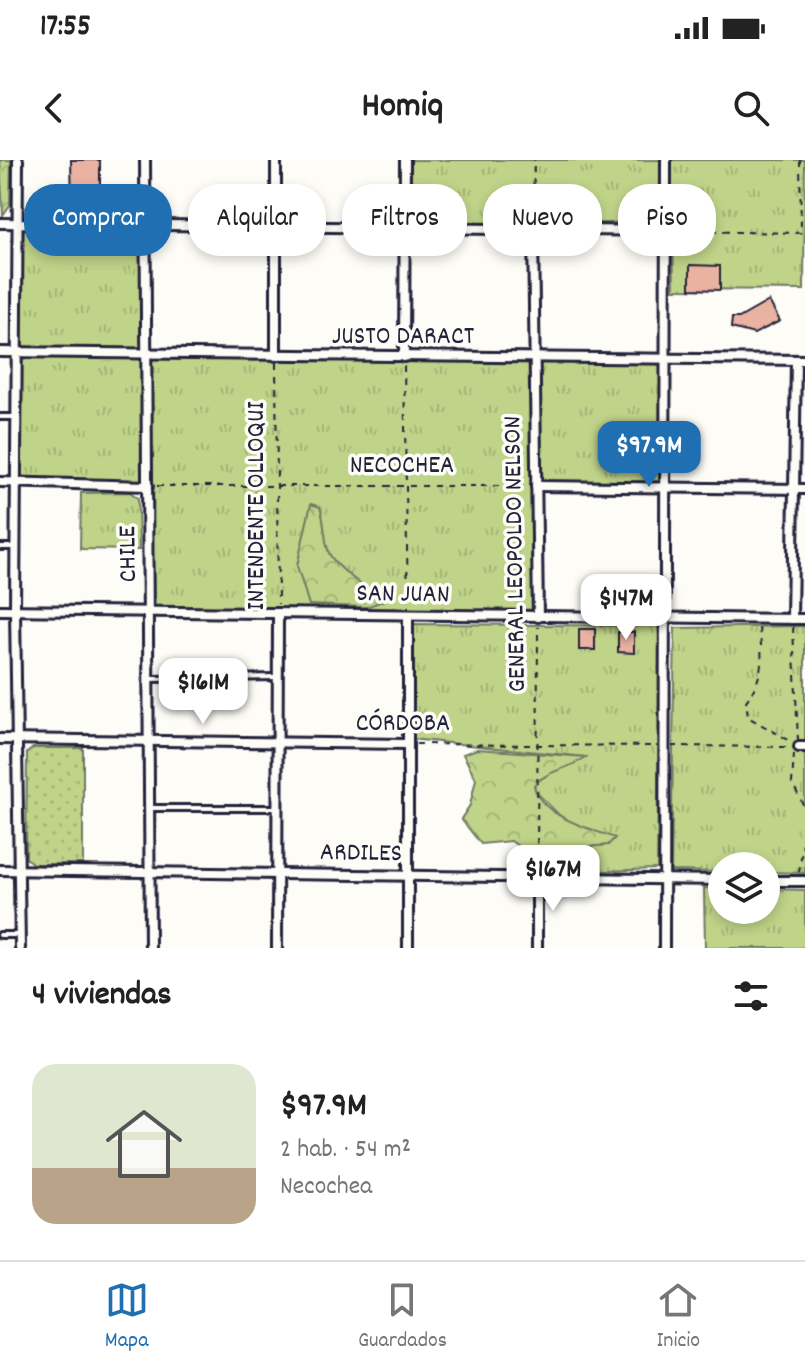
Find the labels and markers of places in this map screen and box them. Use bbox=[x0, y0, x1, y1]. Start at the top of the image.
pin: $97.9M bbox=[584, 421, 714, 489]
pin: $147M bbox=[570, 574, 682, 642]
pin: $161M bbox=[147, 658, 259, 726]
pin: $167M bbox=[497, 845, 609, 913]

